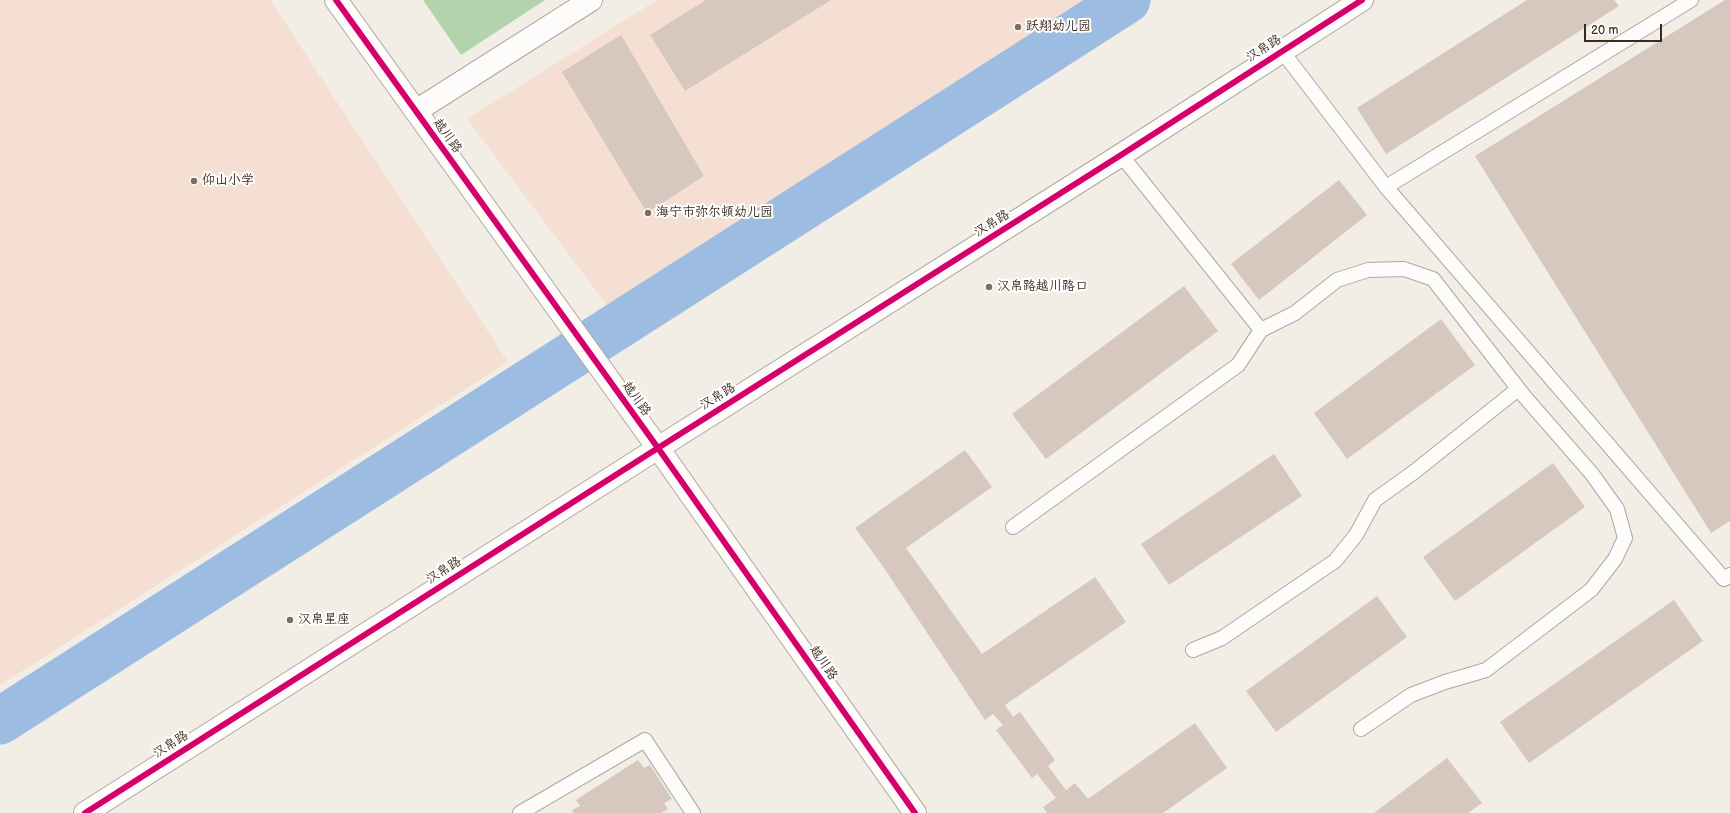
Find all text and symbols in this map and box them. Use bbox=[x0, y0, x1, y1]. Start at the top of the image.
scale bar bbox=[1586, 16, 1664, 42]
place label: 跃翔幼儿园 bbox=[1026, 19, 1091, 35]
marker: 跃翔幼儿园 bbox=[1013, 22, 1023, 32]
text: 20 m bbox=[1591, 23, 1618, 38]
street label: 汉帛路 bbox=[1243, 32, 1285, 66]
street label: 越川路 bbox=[429, 116, 465, 156]
place label: 仰山小学 bbox=[202, 173, 254, 189]
marker: 仰山小学 bbox=[189, 176, 199, 186]
place label: 海宁市弥尔顿幼儿园 bbox=[656, 205, 773, 221]
street label: 汉帛路 bbox=[971, 207, 1013, 241]
marker: 海宁市弥尔顿幼儿园 bbox=[643, 208, 653, 218]
place label: 汉帛路越川路口 bbox=[997, 279, 1088, 295]
marker: 汉帛路越川路口 bbox=[984, 282, 994, 292]
street label: 越川路 bbox=[618, 379, 654, 419]
street label: 汉帛路 bbox=[697, 380, 739, 414]
street label: 汉帛路 bbox=[423, 554, 465, 588]
place label: 汉帛星座 bbox=[298, 612, 350, 628]
marker: 汉帛星座 bbox=[285, 615, 295, 625]
street label: 越川路 bbox=[805, 643, 841, 683]
street label: 汉帛路 bbox=[150, 728, 192, 762]

